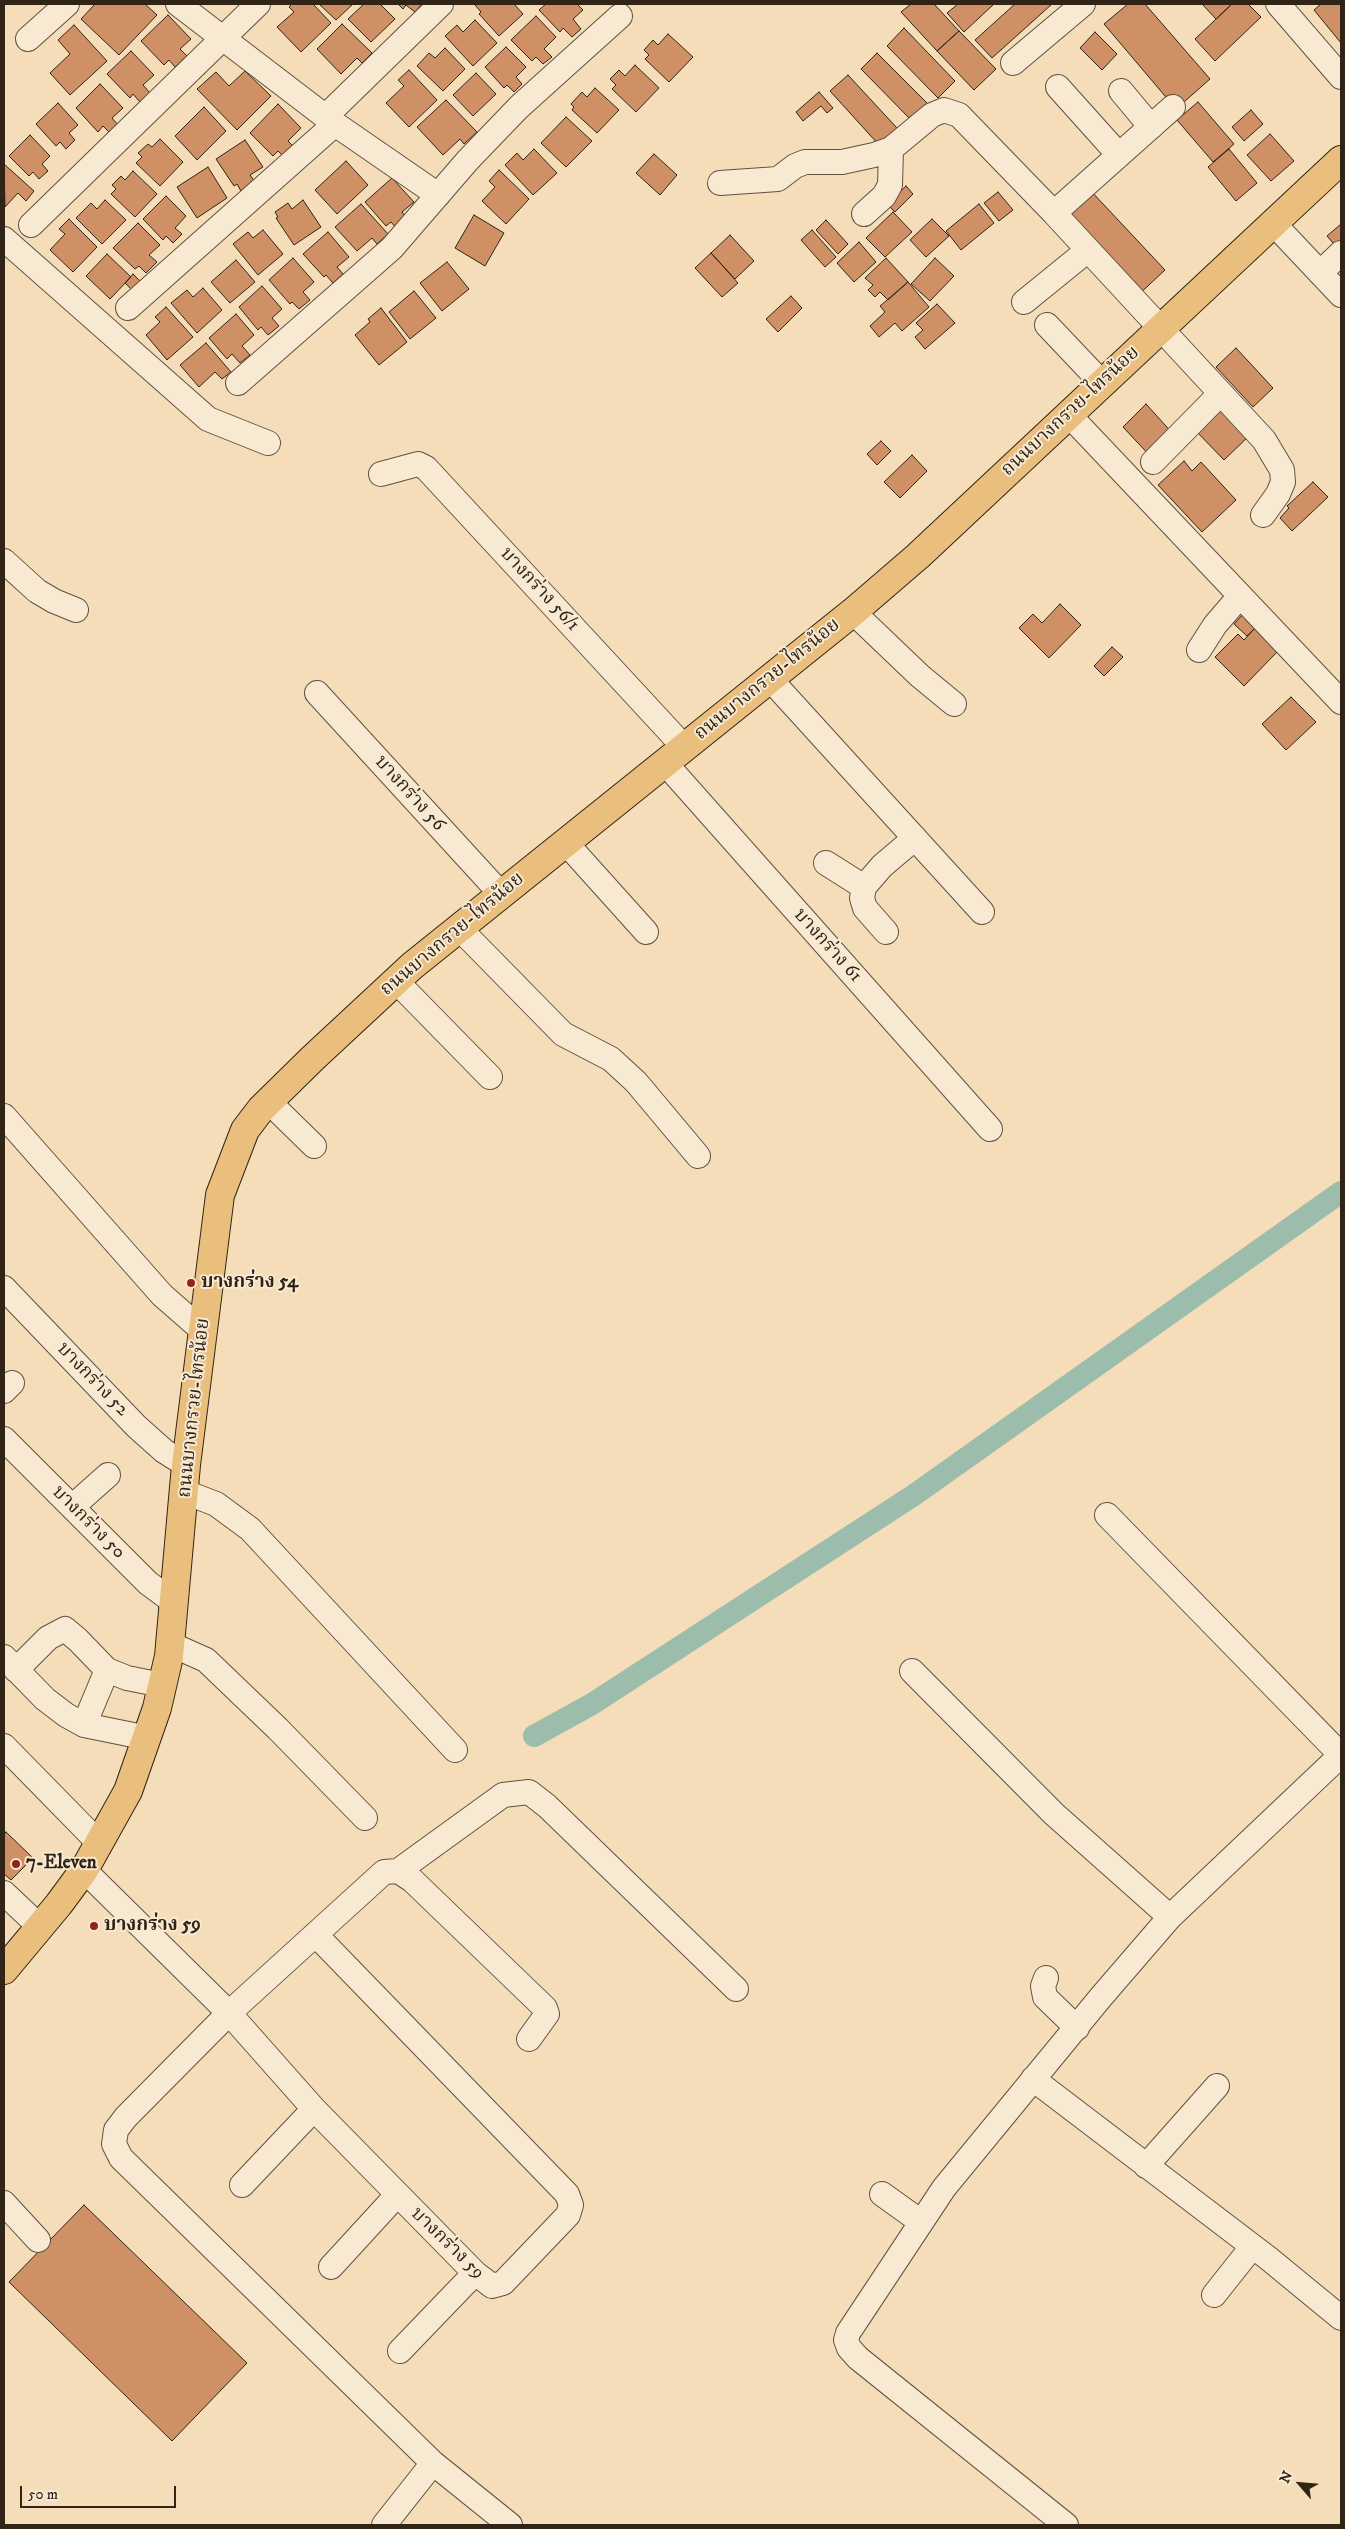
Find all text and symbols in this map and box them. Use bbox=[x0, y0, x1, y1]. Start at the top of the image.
street label: ถนนบางกรวย-ไทรน้อย bbox=[997, 342, 1145, 482]
street label: บางกร่าง 56/1 bbox=[494, 543, 584, 637]
street label: ถนนบางกรวย-ไทรน้อย bbox=[691, 614, 845, 746]
street label: บางกร่าง 56 bbox=[369, 751, 449, 837]
street label: ถนนบางกรวย-ไทรน้อย bbox=[377, 868, 529, 1002]
street label: บางกร่าง 61 bbox=[788, 904, 866, 988]
place label: บางกร่าง 54 bbox=[201, 1272, 298, 1294]
marker: บางกร่าง 54 bbox=[185, 1277, 197, 1289]
street label: ถนนบางกรวย-ไทรน้อย bbox=[174, 1317, 216, 1499]
street label: บางกร่าง 52 bbox=[51, 1338, 133, 1422]
street label: บางกร่าง 50 bbox=[47, 1482, 129, 1564]
place label: 7-Eleven bbox=[26, 1853, 97, 1875]
marker: 7-Eleven bbox=[10, 1858, 22, 1870]
place label: บางกร่าง 59 bbox=[104, 1915, 201, 1937]
marker: บางกร่าง 59 bbox=[88, 1920, 100, 1932]
street label: บางกร่าง 59 bbox=[405, 2203, 489, 2285]
north arrow bbox=[1275, 2459, 1325, 2509]
text: N bbox=[1276, 2468, 1297, 2486]
scale bar bbox=[22, 2476, 179, 2508]
text: 50 m bbox=[28, 2485, 58, 2504]

